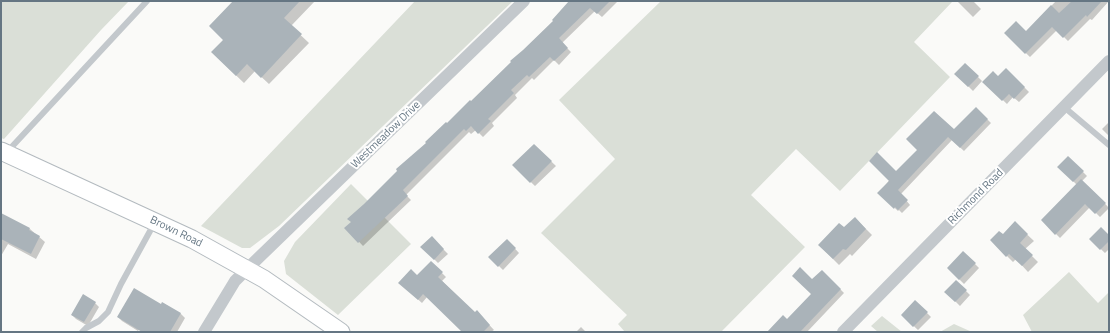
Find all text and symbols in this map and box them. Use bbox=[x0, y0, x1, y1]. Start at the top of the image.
street label: Westmeadow Drive bbox=[349, 99, 423, 171]
street label: Richmond Road bbox=[946, 167, 1006, 227]
street label: Brown Road bbox=[148, 214, 204, 250]

